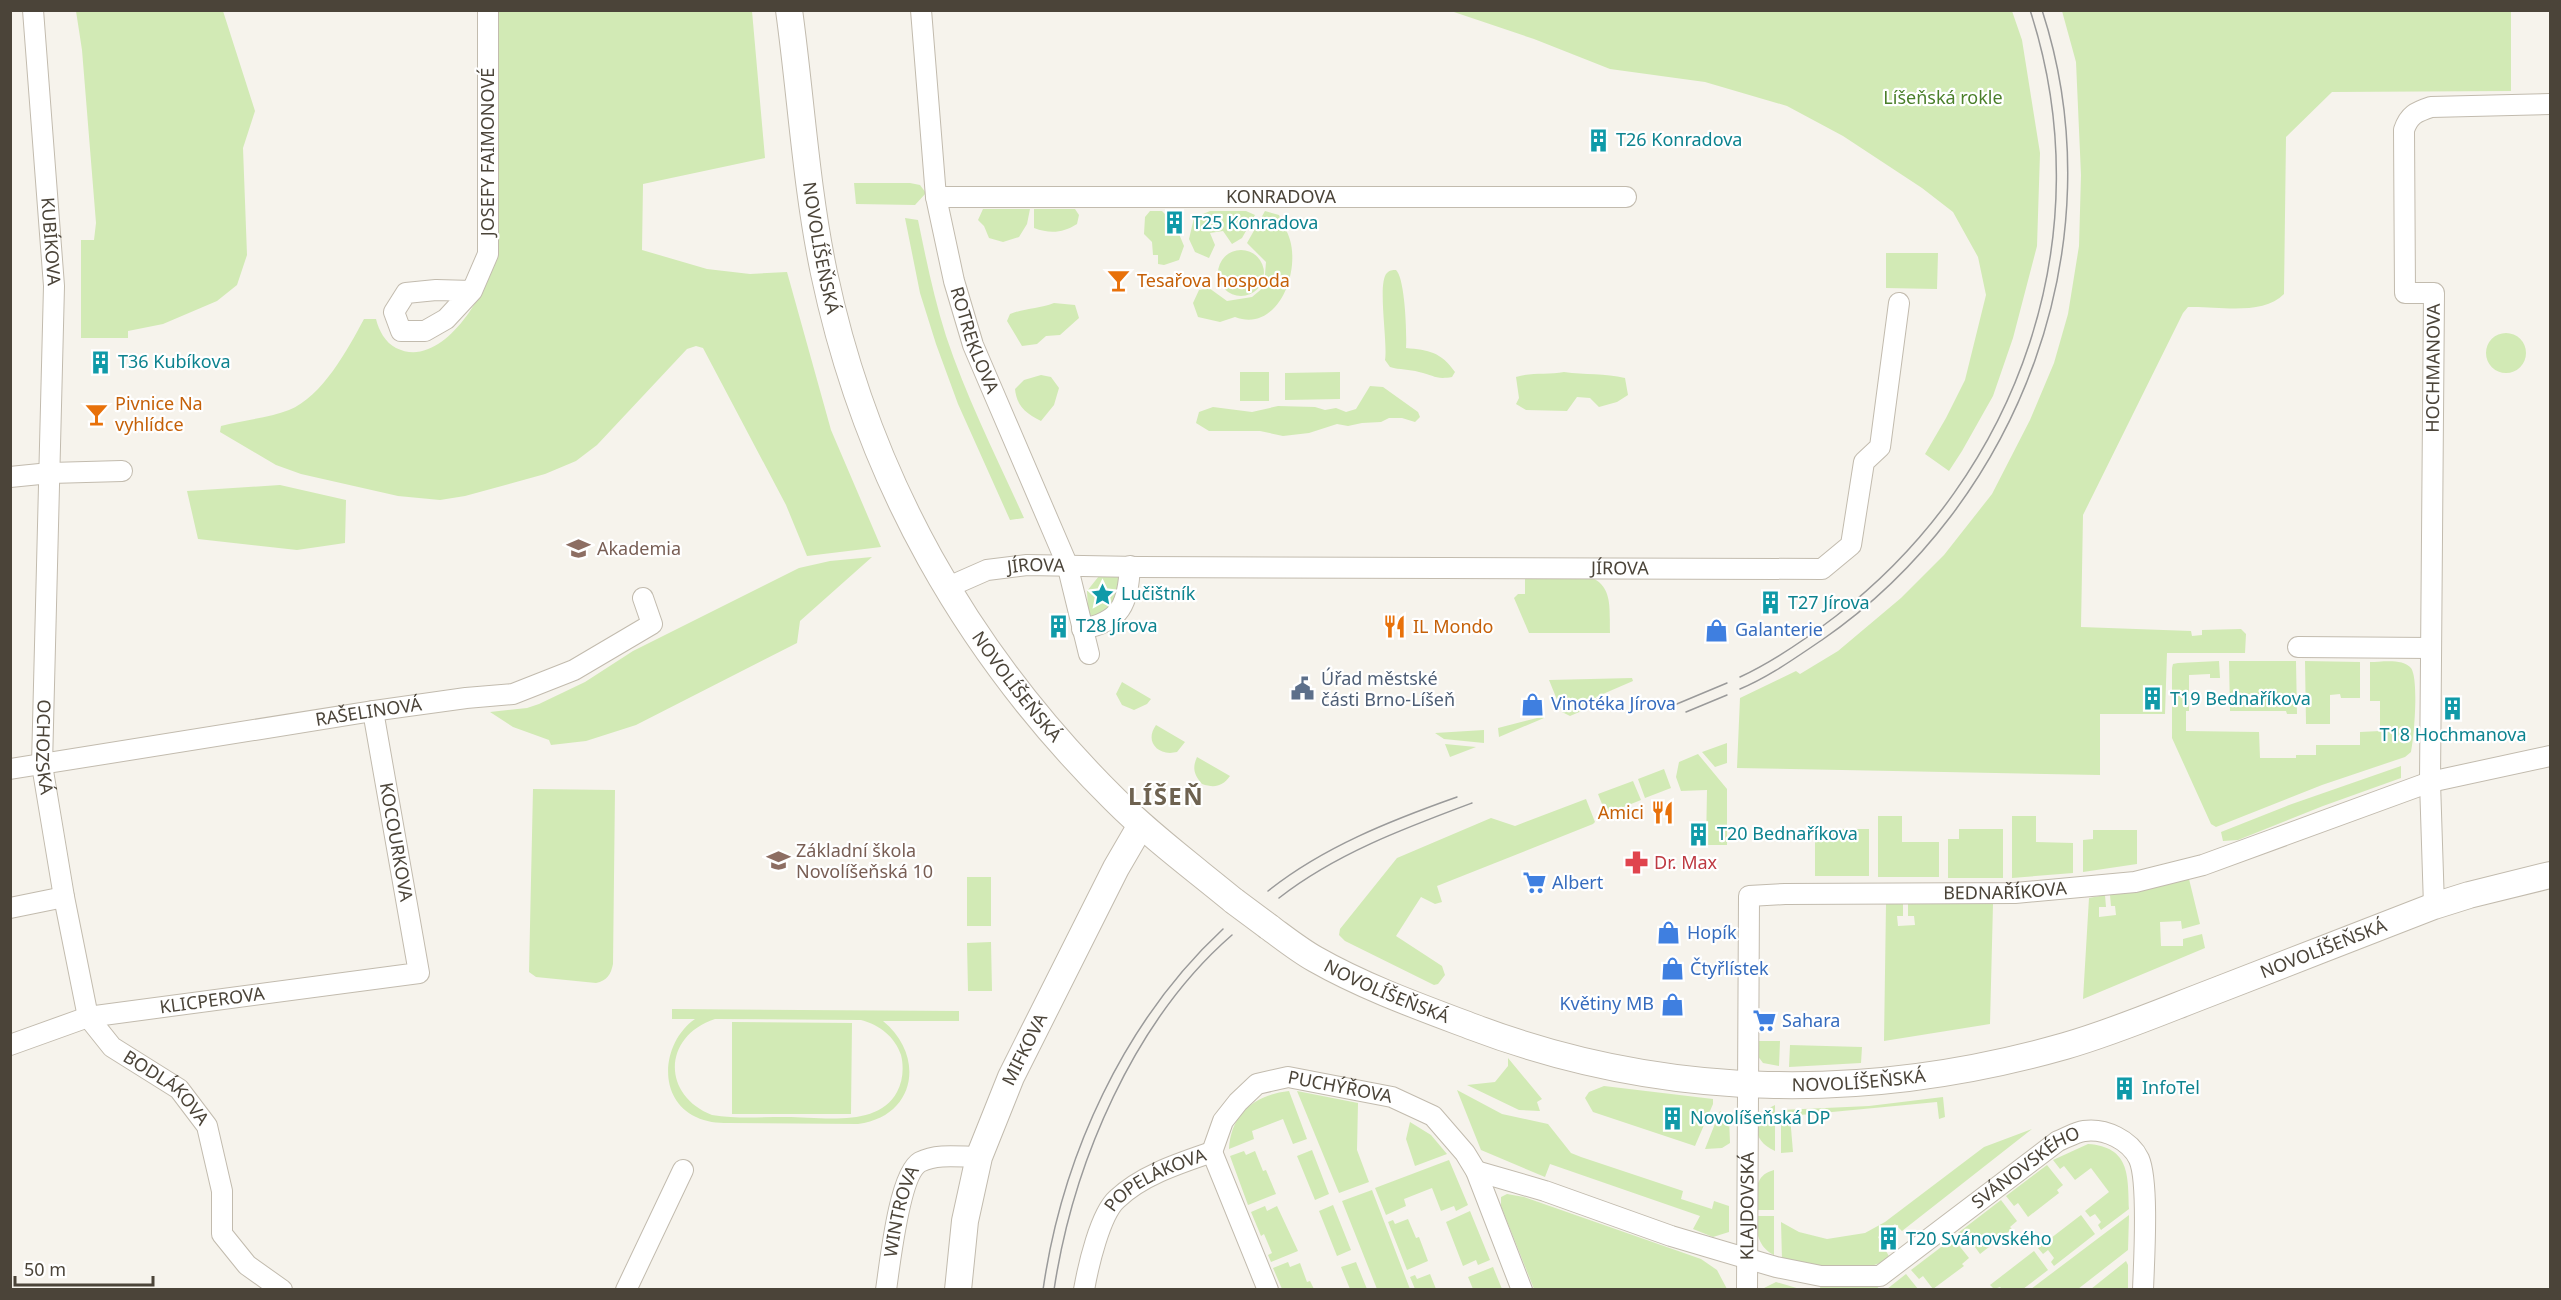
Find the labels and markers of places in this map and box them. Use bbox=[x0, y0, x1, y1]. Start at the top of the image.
building icon: T26 Konradova bbox=[1585, 127, 1611, 153]
place label: T26 Konradova bbox=[1616, 127, 1742, 151]
building icon: T25 Konradova bbox=[1161, 210, 1187, 236]
place label: T25 Konradova bbox=[1192, 210, 1318, 234]
bar icon: Tesařova hospoda bbox=[1106, 268, 1132, 294]
place label: Tesařova hospoda bbox=[1137, 268, 1290, 292]
building icon: T36 Kubíkova bbox=[87, 349, 113, 375]
place label: T36 Kubíkova bbox=[118, 349, 231, 373]
place label: Pivnice Na vyhlídce bbox=[115, 391, 203, 436]
bar icon: Pivnice Na vyhlídce bbox=[84, 401, 110, 427]
school or university icon: Akademia bbox=[566, 536, 592, 562]
place label: Akademia bbox=[597, 536, 681, 560]
place icon: Lučištník bbox=[1090, 581, 1116, 607]
place label: Lučištník bbox=[1121, 581, 1196, 605]
building icon: T27 Jírova bbox=[1757, 590, 1783, 616]
place label: T27 Jírova bbox=[1788, 590, 1870, 614]
building icon: T28 Jírova bbox=[1045, 613, 1071, 639]
place label: T28 Jírova bbox=[1076, 613, 1158, 637]
restaurant icon: IL Mondo bbox=[1382, 614, 1408, 640]
place label: IL Mondo bbox=[1413, 614, 1494, 638]
shop icon: Galanterie bbox=[1704, 617, 1730, 643]
place label: Galanterie bbox=[1735, 617, 1823, 641]
place label: Úřad městské části Brno-Líšeň bbox=[1321, 666, 1455, 711]
public building icon: Úřad městské části Brno-Líšeň bbox=[1290, 676, 1316, 702]
building icon: T19 Bednaříkova bbox=[2139, 686, 2165, 712]
place label: T19 Bednaříkova bbox=[2170, 686, 2311, 710]
shop icon: Vinotéka Jírova bbox=[1520, 691, 1546, 717]
place label: Vinotéka Jírova bbox=[1551, 691, 1676, 715]
building icon: T18 Hochmanova bbox=[2440, 696, 2466, 722]
place label: T18 Hochmanova bbox=[2379, 722, 2527, 746]
place label: Amici bbox=[1598, 800, 1644, 824]
restaurant icon: Amici bbox=[1649, 800, 1675, 826]
building icon: T20 Bednaříkova bbox=[1686, 821, 1712, 847]
place label: T20 Bednaříkova bbox=[1717, 821, 1858, 845]
place label: Základní škola Novolíšeňská 10 bbox=[796, 838, 933, 883]
school or university icon: Základní škola Novolíšeňská 10 bbox=[765, 848, 791, 874]
pharmacy icon: Dr. Max bbox=[1623, 850, 1649, 876]
place label: Dr. Max bbox=[1654, 850, 1718, 874]
supermarket icon: Albert bbox=[1521, 870, 1547, 896]
place label: Albert bbox=[1552, 870, 1604, 894]
shop icon: Hopík bbox=[1656, 920, 1682, 946]
place label: Hopík bbox=[1687, 920, 1737, 944]
shop icon: Čtyřlístek bbox=[1659, 956, 1685, 982]
place label: Čtyřlístek bbox=[1690, 956, 1769, 980]
place label: Květiny MB bbox=[1559, 991, 1654, 1015]
shop icon: Květiny MB bbox=[1659, 991, 1685, 1017]
supermarket icon: Sahara bbox=[1751, 1008, 1777, 1034]
place label: Sahara bbox=[1782, 1008, 1840, 1032]
building icon: InfoTel bbox=[2111, 1075, 2137, 1101]
place label: InfoTel bbox=[2142, 1075, 2200, 1099]
building icon: Novolíšeňská DP bbox=[1659, 1105, 1685, 1131]
place label: Novolíšeňská DP bbox=[1690, 1105, 1830, 1129]
building icon: T20 Svánovského bbox=[1875, 1226, 1901, 1252]
place label: T20 Svánovského bbox=[1906, 1226, 2052, 1250]

